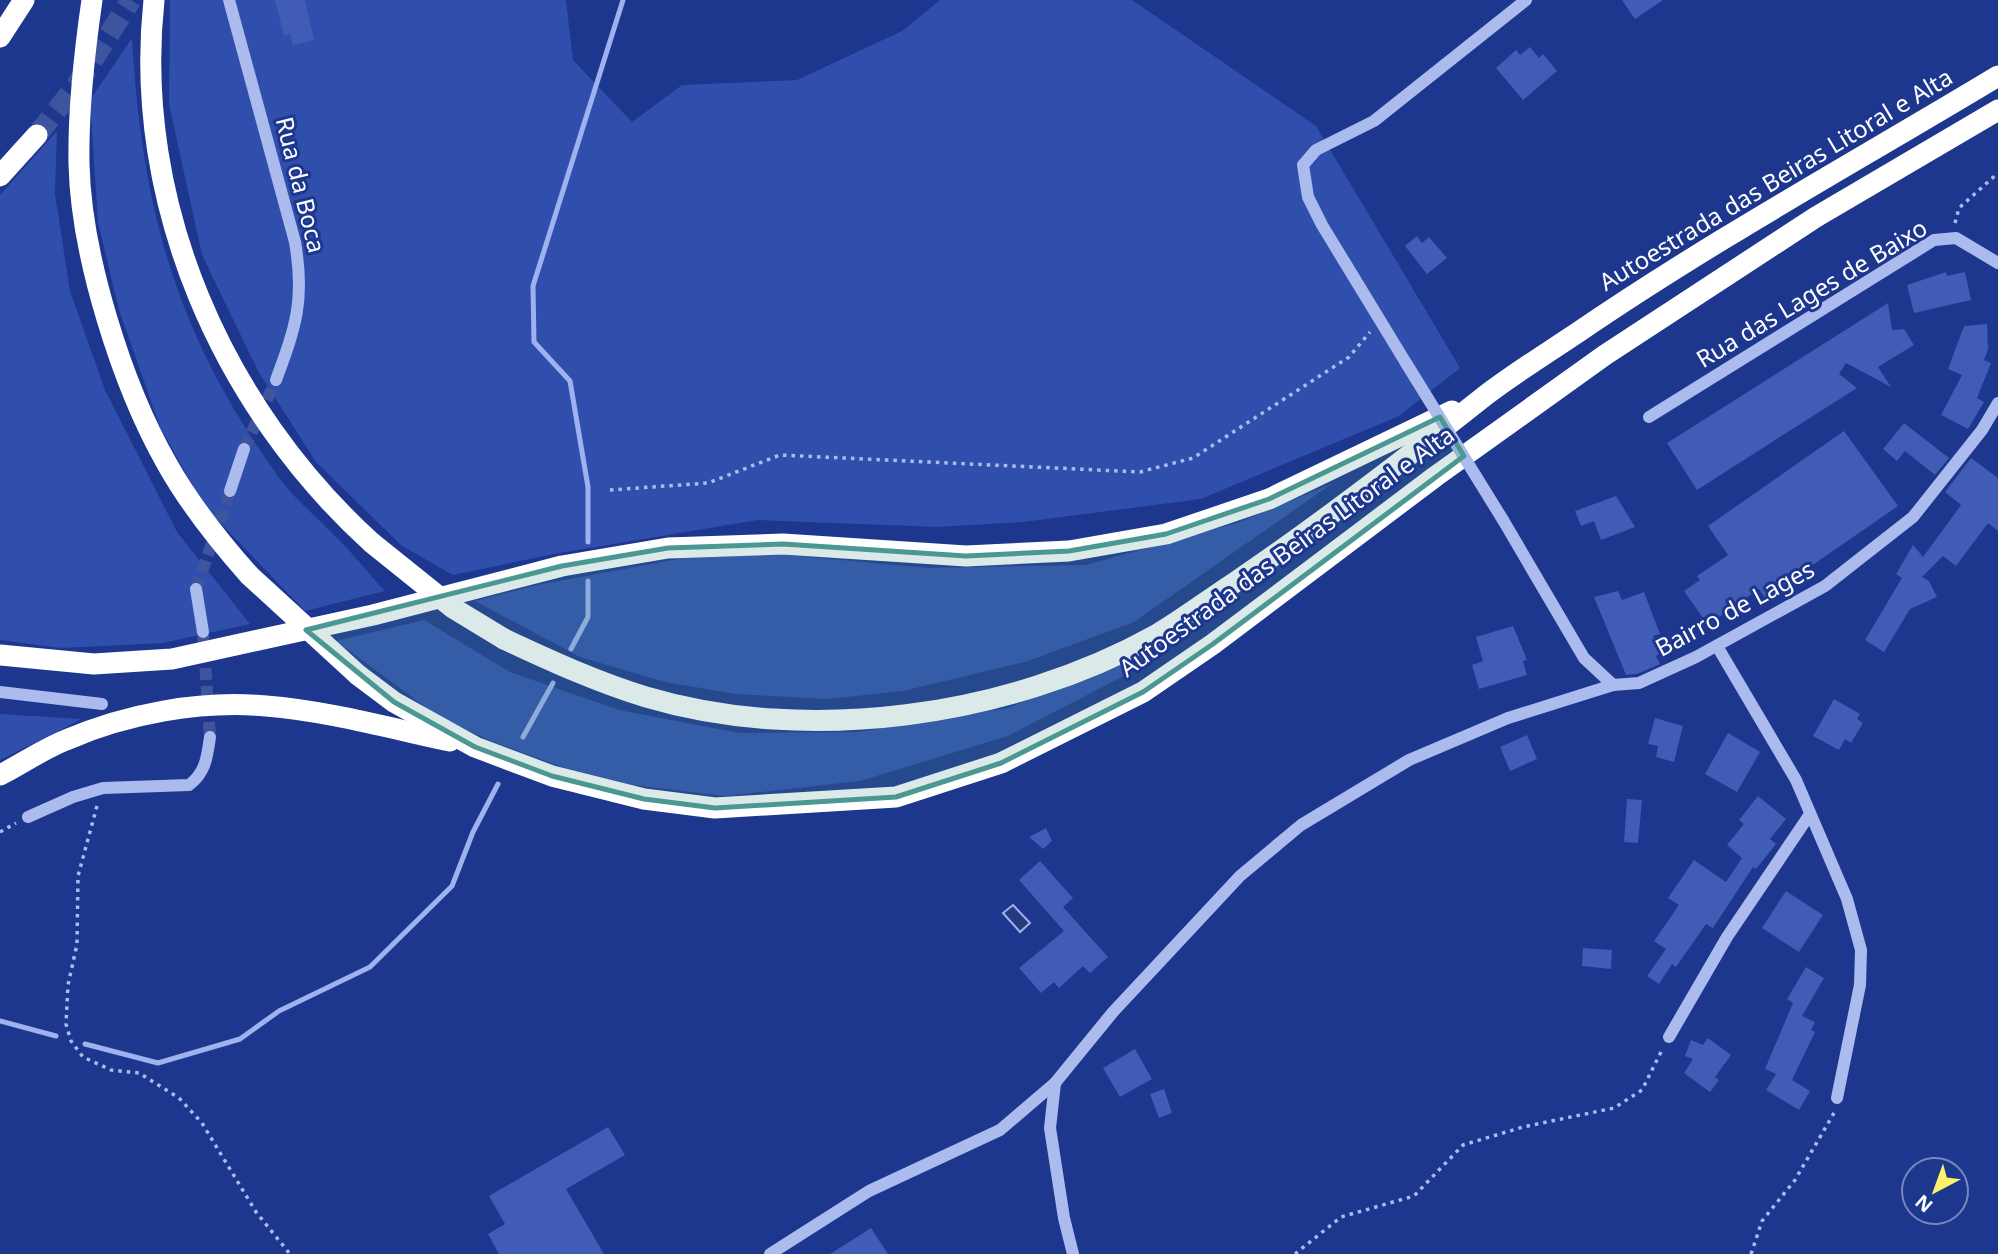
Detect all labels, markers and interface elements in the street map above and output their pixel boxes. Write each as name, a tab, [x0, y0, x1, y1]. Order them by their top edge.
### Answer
street label: Autoestrada das Beiras Litoral e Alta	[1592, 60, 1958, 298]
street label: Rua da Boca	[269, 113, 334, 256]
street label: Rua das Lages de Baixo	[1690, 211, 1933, 375]
street label: Autoestrada das Beiras Litoral e Alta	[1112, 418, 1460, 684]
street label: Bairro de Lages	[1649, 552, 1820, 663]
north arrow	[1900, 1156, 1970, 1226]
text: N	[1909, 1189, 1938, 1219]

